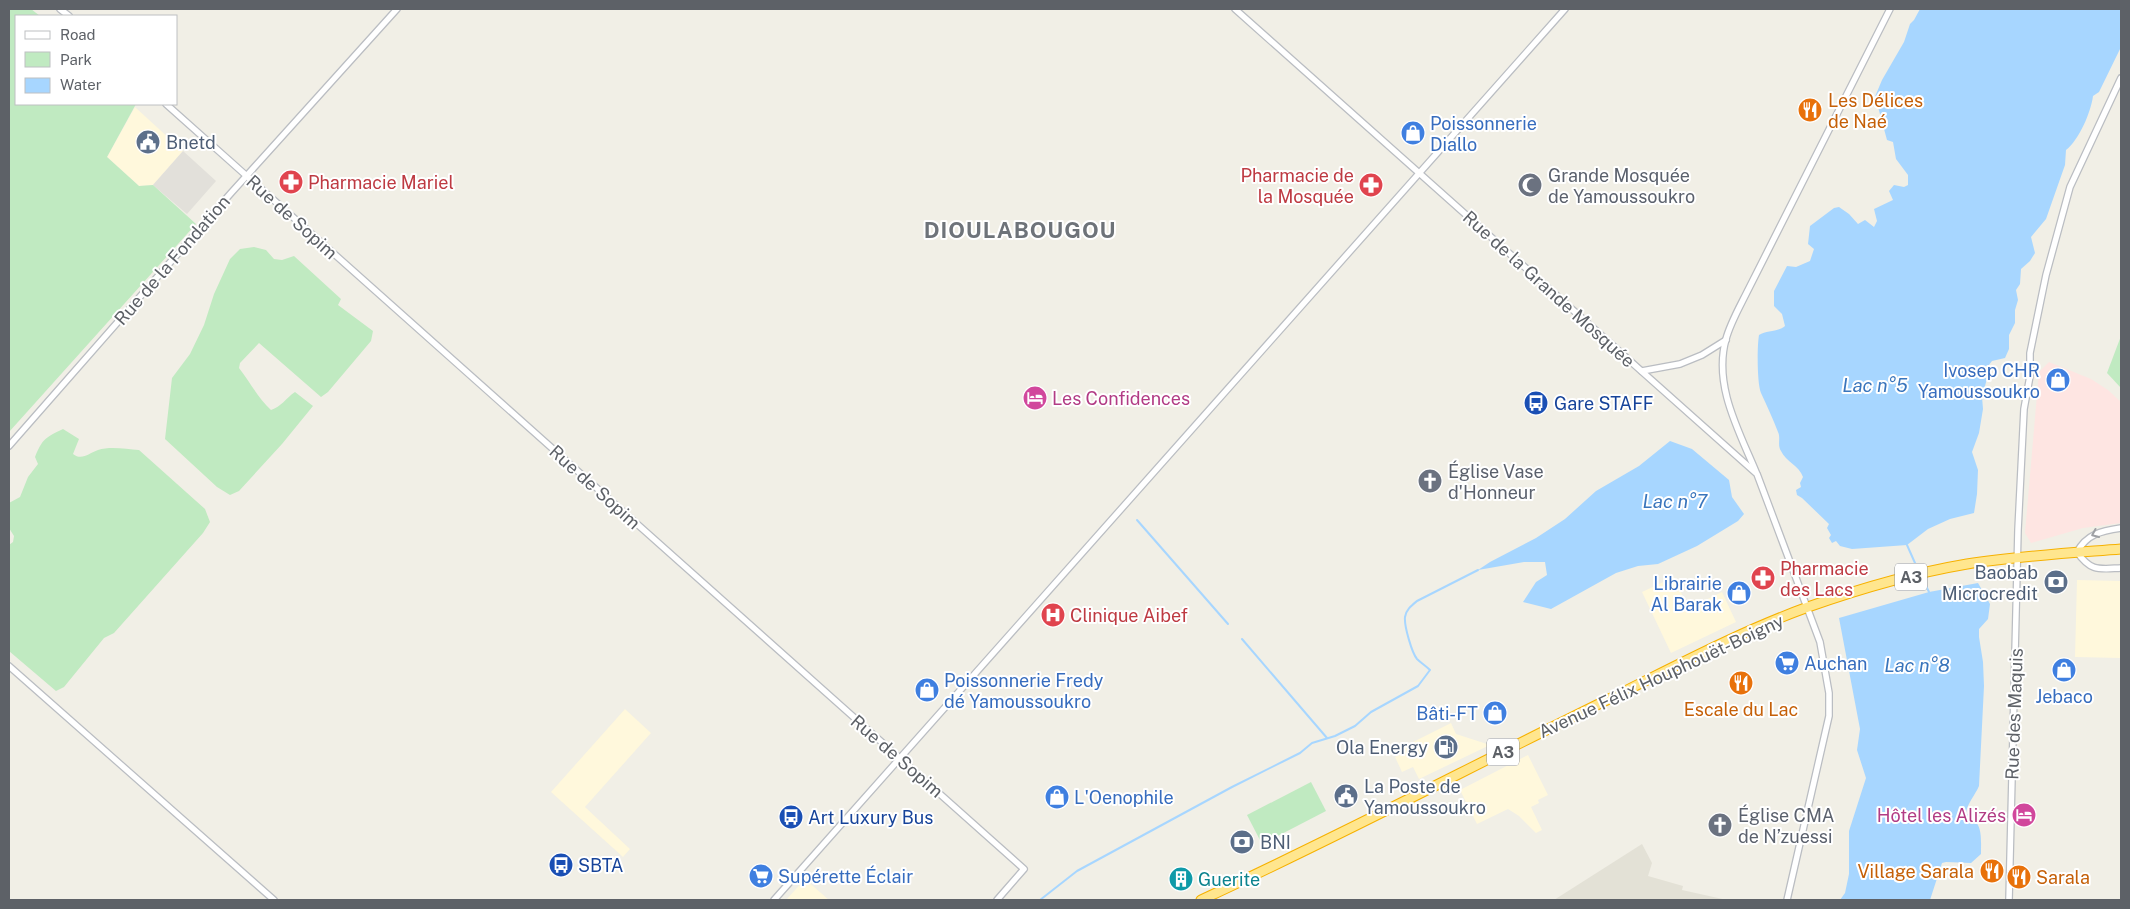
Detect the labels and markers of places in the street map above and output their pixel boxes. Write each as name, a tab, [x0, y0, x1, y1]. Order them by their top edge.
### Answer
place label: Les Délices de Naé	[1828, 90, 1923, 132]
restaurant icon: Les Délices de Naé	[1797, 97, 1823, 123]
place label: Poissonnerie Diallo	[1430, 113, 1537, 155]
shop icon: Poissonnerie Diallo	[1400, 120, 1426, 146]
public building icon: Bnetd	[135, 129, 161, 155]
place label: Bnetd	[166, 132, 216, 153]
place label: Pharmacie de la Mosquée	[1240, 165, 1354, 207]
place label: Grande Mosquée de Yamoussoukro	[1548, 165, 1695, 207]
pharmacy icon: Pharmacie Mariel	[278, 169, 304, 195]
place label: Pharmacie Mariel	[308, 172, 454, 193]
pharmacy icon: Pharmacie de la Mosquée	[1358, 172, 1384, 198]
mosque icon: Grande Mosquée de Yamoussoukro	[1517, 172, 1543, 198]
place label: Ivosep CHR Yamoussoukro	[1918, 360, 2040, 402]
shop icon: Ivosep CHR Yamoussoukro	[2045, 367, 2071, 393]
hotel icon: Les Confidences	[1022, 385, 1048, 411]
place label: Les Confidences	[1052, 388, 1190, 409]
bus stop icon: Gare STAFF	[1523, 390, 1549, 416]
place label: Gare STAFF	[1554, 393, 1654, 414]
place label: Église Vase d'Honneur	[1448, 460, 1544, 503]
church icon: Église Vase d'Honneur	[1417, 468, 1443, 494]
place label: Pharmacie des Lacs	[1780, 558, 1869, 600]
place label: Baobab Microcredit	[1942, 562, 2038, 604]
pharmacy icon: Pharmacie des Lacs	[1750, 565, 1776, 591]
bank icon: Baobab Microcredit	[2043, 569, 2069, 595]
place label: Librairie Al Barak	[1651, 573, 1722, 615]
shop icon: Librairie Al Barak	[1726, 580, 1752, 606]
hospital icon: Clinique Aibef	[1040, 602, 1066, 628]
place label: Clinique Aibef	[1070, 605, 1188, 626]
supermarket icon: Auchan	[1774, 650, 1800, 676]
place label: Auchan	[1804, 653, 1867, 674]
shop icon: Jebaco	[2051, 657, 2077, 683]
place label: Poissonnerie Fredy dé Yamoussoukro	[944, 670, 1104, 712]
restaurant icon: Escale du Lac	[1728, 670, 1754, 696]
shop icon: Poissonnerie Fredy dé Yamoussoukro	[914, 677, 940, 703]
place label: Jebaco	[2035, 686, 2093, 707]
place label: Escale du Lac	[1684, 699, 1798, 720]
shop icon: Bâti-FT	[1482, 700, 1508, 726]
place label: Bâti-FT	[1416, 703, 1478, 724]
fuel station icon: Ola Energy	[1433, 734, 1459, 760]
place label: Ola Energy	[1336, 737, 1428, 758]
place label: La Poste de Yamoussoukro	[1364, 776, 1486, 818]
public building icon: La Poste de Yamoussoukro	[1333, 783, 1359, 809]
shop icon: L'Oenophile	[1044, 784, 1070, 810]
place label: L'Oenophile	[1074, 787, 1174, 808]
hotel icon: Hôtel les Alizés	[2011, 802, 2037, 828]
bus stop icon: Art Luxury Bus	[778, 804, 804, 830]
place label: Église CMA de N’zuessi	[1738, 804, 1835, 847]
place label: Hôtel les Alizés	[1877, 805, 2006, 826]
place label: Art Luxury Bus	[808, 807, 933, 828]
church icon: Église CMA de N’zuessi	[1707, 812, 1733, 838]
bank icon: BNI	[1229, 829, 1255, 855]
place label: BNI	[1260, 832, 1291, 853]
bus stop icon: SBTA	[548, 852, 574, 878]
place label: SBTA	[578, 855, 624, 876]
restaurant icon: Village Sarala	[1979, 858, 2005, 884]
place label: Village Sarala	[1858, 861, 1974, 882]
supermarket icon: Supérette Éclair	[748, 863, 774, 889]
restaurant icon: Sarala	[2006, 864, 2032, 890]
place label: Supérette Éclair	[778, 865, 913, 887]
building icon: Guerite	[1168, 866, 1194, 892]
place label: Sarala	[2036, 867, 2090, 888]
place label: Guerite	[1198, 869, 1260, 890]

